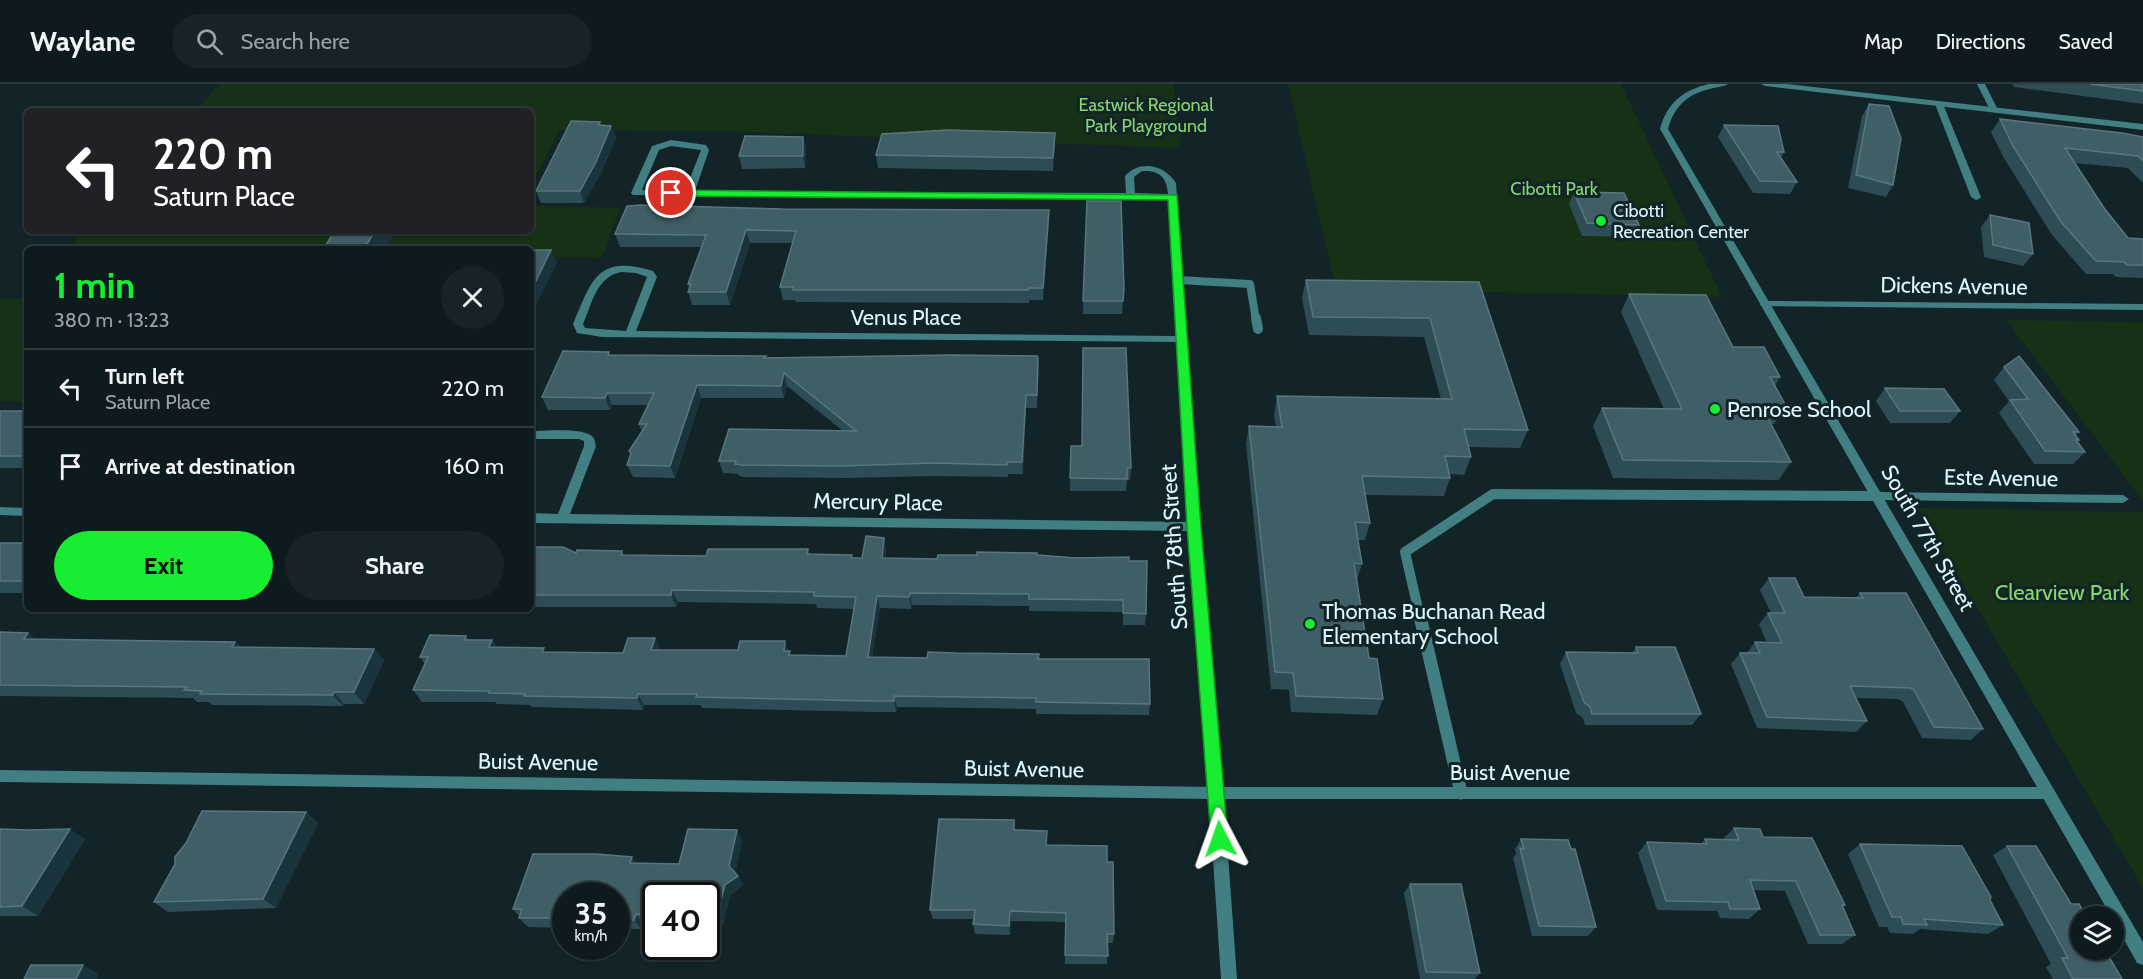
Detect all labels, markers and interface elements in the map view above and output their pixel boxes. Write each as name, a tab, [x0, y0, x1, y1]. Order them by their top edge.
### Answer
search box	[172, 14, 592, 68]
text: Waylane	[30, 24, 136, 58]
icon: search	[193, 25, 226, 58]
text: Search here	[241, 28, 350, 55]
text: Map	[1864, 29, 1903, 54]
text: Directions	[1936, 29, 2025, 54]
text: Saved	[2058, 29, 2113, 54]
park label: Eastwick Regional Park Playground	[1079, 94, 1214, 137]
text: 220 m	[153, 128, 273, 180]
icon: left	[54, 132, 132, 210]
pin	[645, 167, 696, 218]
icon: arrive	[654, 176, 687, 209]
park label: Cibotti Park	[1510, 178, 1599, 200]
text: Saturn Place	[153, 180, 295, 213]
place label: Cibotti Recreation Center	[1613, 200, 1749, 243]
marker: Cibotti Recreation Center	[1594, 214, 1608, 228]
text: 1 min	[54, 263, 135, 307]
button: close	[441, 266, 504, 329]
street label: Dickens Avenue	[1880, 271, 2028, 301]
street label: Venus Place	[851, 304, 961, 331]
text: 380 m · 13:23	[54, 308, 170, 332]
text: Turn left	[105, 363, 184, 390]
icon: left	[54, 372, 87, 405]
text: 220 m	[441, 375, 504, 402]
text: Saturn Place	[105, 390, 210, 414]
place label: Penrose School	[1727, 396, 1872, 423]
marker: Penrose School	[1708, 402, 1722, 416]
icon: arrive	[54, 450, 87, 483]
text: Arrive at destination	[105, 453, 295, 480]
text: 160 m	[445, 453, 504, 480]
street label: South 77th Street	[1875, 460, 1981, 616]
street label: South 78th Street	[1155, 463, 1193, 631]
street label: Este Avenue	[1944, 464, 2058, 492]
street label: Mercury Place	[813, 487, 943, 517]
button: Exit	[54, 531, 273, 600]
button: Share	[285, 531, 504, 600]
park label: Clearview Park	[1995, 579, 2129, 606]
place label: Thomas Buchanan Read Elementary School	[1322, 598, 1546, 650]
marker: Thomas Buchanan Read Elementary School	[1303, 617, 1317, 631]
street label: Buist Avenue	[478, 747, 598, 777]
street label: Buist Avenue	[964, 754, 1084, 784]
street label: Buist Avenue	[1450, 759, 1570, 786]
position arrow	[1188, 807, 1252, 871]
speed limit sign: 40	[642, 882, 720, 960]
text: 35	[575, 895, 607, 932]
map controls	[2070, 906, 2124, 960]
button: layers	[2070, 906, 2124, 960]
text: km/h	[575, 927, 607, 945]

